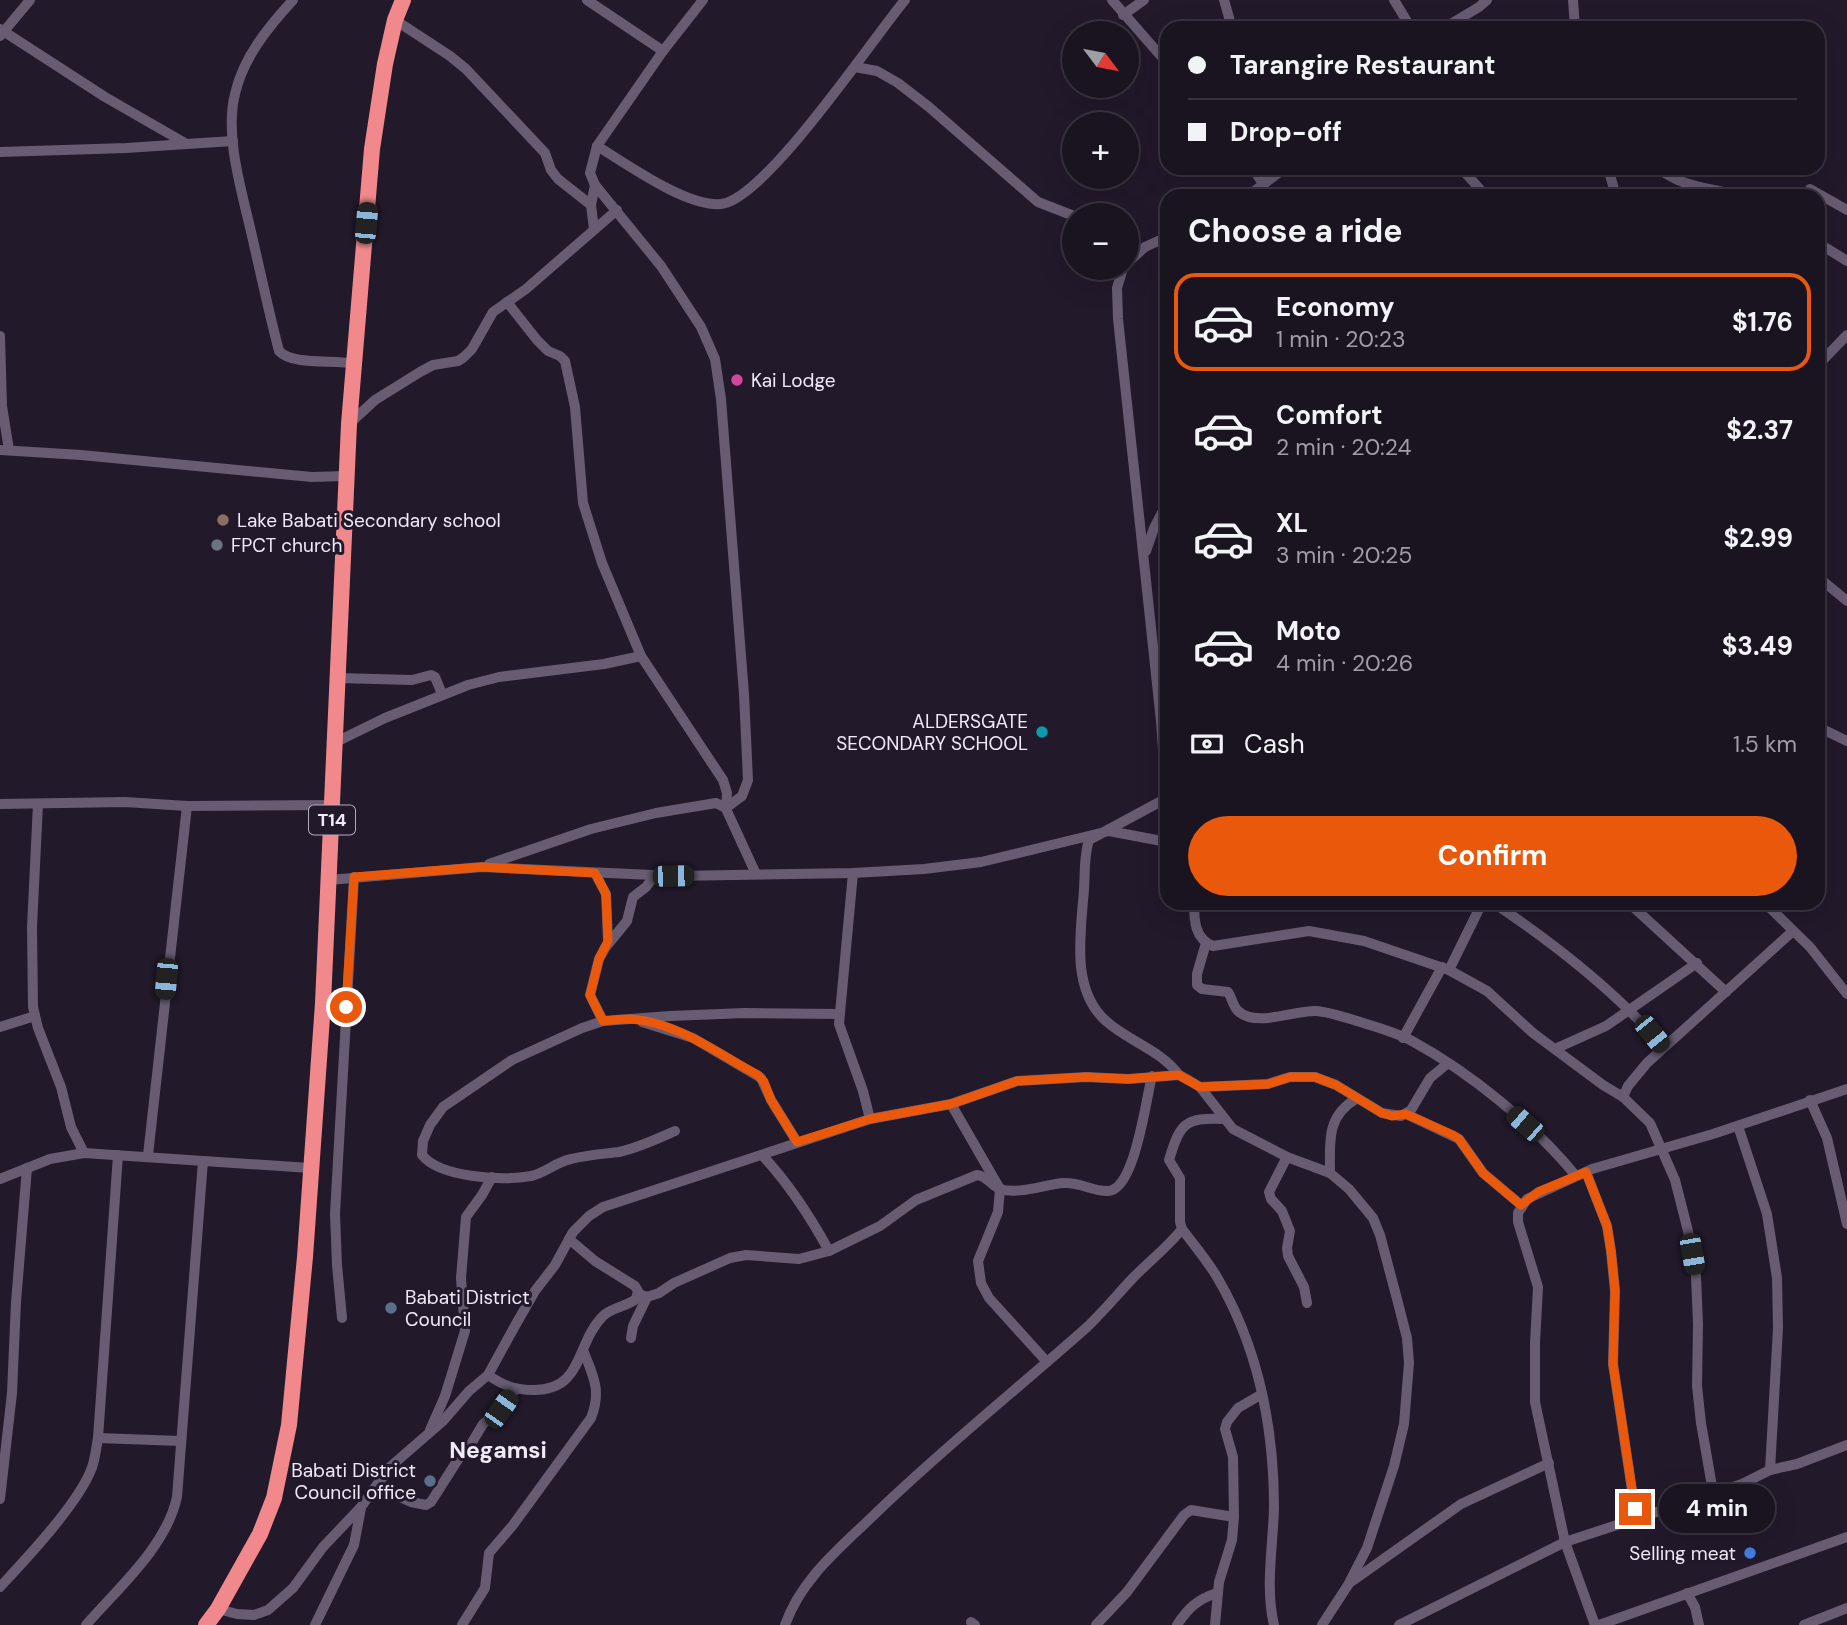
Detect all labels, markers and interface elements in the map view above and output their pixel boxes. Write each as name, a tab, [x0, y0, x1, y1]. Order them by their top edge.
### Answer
north arrow	[1062, 21, 1139, 98]
map controls	[1062, 21, 1139, 280]
text: Tarangire Restaurant	[1230, 48, 1496, 82]
button: +	[1062, 112, 1139, 189]
text: Drop-off	[1230, 115, 1342, 149]
car	[354, 201, 379, 245]
button: −	[1062, 203, 1139, 280]
text: Choose a ride	[1188, 210, 1403, 252]
text: Economy	[1276, 290, 1394, 324]
icon: car	[1192, 291, 1255, 354]
text: $1.76	[1732, 305, 1793, 339]
text: 1 min · 20:23	[1276, 324, 1406, 354]
place label: Kai Lodge	[751, 368, 835, 393]
marker: Kai Lodge	[729, 372, 745, 388]
text: Comfort	[1276, 398, 1382, 432]
icon: car	[1192, 399, 1255, 462]
text: $2.37	[1726, 413, 1793, 447]
text: 2 min · 20:24	[1276, 432, 1412, 462]
text: XL	[1276, 506, 1308, 540]
icon: car	[1192, 507, 1255, 570]
place label: Lake Babati Secondary school	[237, 508, 501, 533]
marker: Lake Babati Secondary school	[215, 512, 231, 528]
text: $2.99	[1724, 521, 1793, 555]
place label: FPCT church	[231, 533, 342, 558]
marker: FPCT church	[209, 537, 225, 553]
text: 3 min · 20:25	[1276, 540, 1412, 570]
text: Moto	[1276, 614, 1341, 648]
icon: car	[1192, 615, 1255, 678]
text: $3.49	[1722, 629, 1793, 663]
text: 4 min · 20:26	[1276, 648, 1413, 678]
place label: ALDERSGATE SECONDARY SCHOOL	[836, 709, 1028, 756]
marker: ALDERSGATE SECONDARY SCHOOL	[1034, 724, 1050, 740]
icon: cash	[1188, 725, 1226, 763]
text: Cash	[1244, 727, 1305, 761]
text: 1.5 km	[1733, 729, 1797, 759]
road number: T14	[309, 806, 355, 834]
button: Confirm	[1188, 816, 1797, 896]
car	[652, 865, 695, 887]
car	[154, 957, 179, 1001]
route start	[330, 991, 362, 1023]
car	[1631, 1011, 1674, 1057]
car	[1503, 1102, 1548, 1146]
car	[1679, 1231, 1706, 1277]
place label: Babati District Council	[405, 1285, 530, 1332]
marker: Babati District Council	[383, 1300, 399, 1316]
car	[481, 1386, 522, 1432]
district label: Negamsi	[449, 1435, 547, 1465]
place label: Babati District Council office	[291, 1458, 416, 1505]
marker: Babati District Council office	[422, 1473, 438, 1489]
callout: 4 min	[1660, 1484, 1775, 1534]
route end	[1619, 1493, 1651, 1525]
text: 4 min	[1686, 1493, 1748, 1523]
place label: Selling meat	[1629, 1541, 1736, 1566]
marker: Selling meat	[1742, 1545, 1758, 1561]

